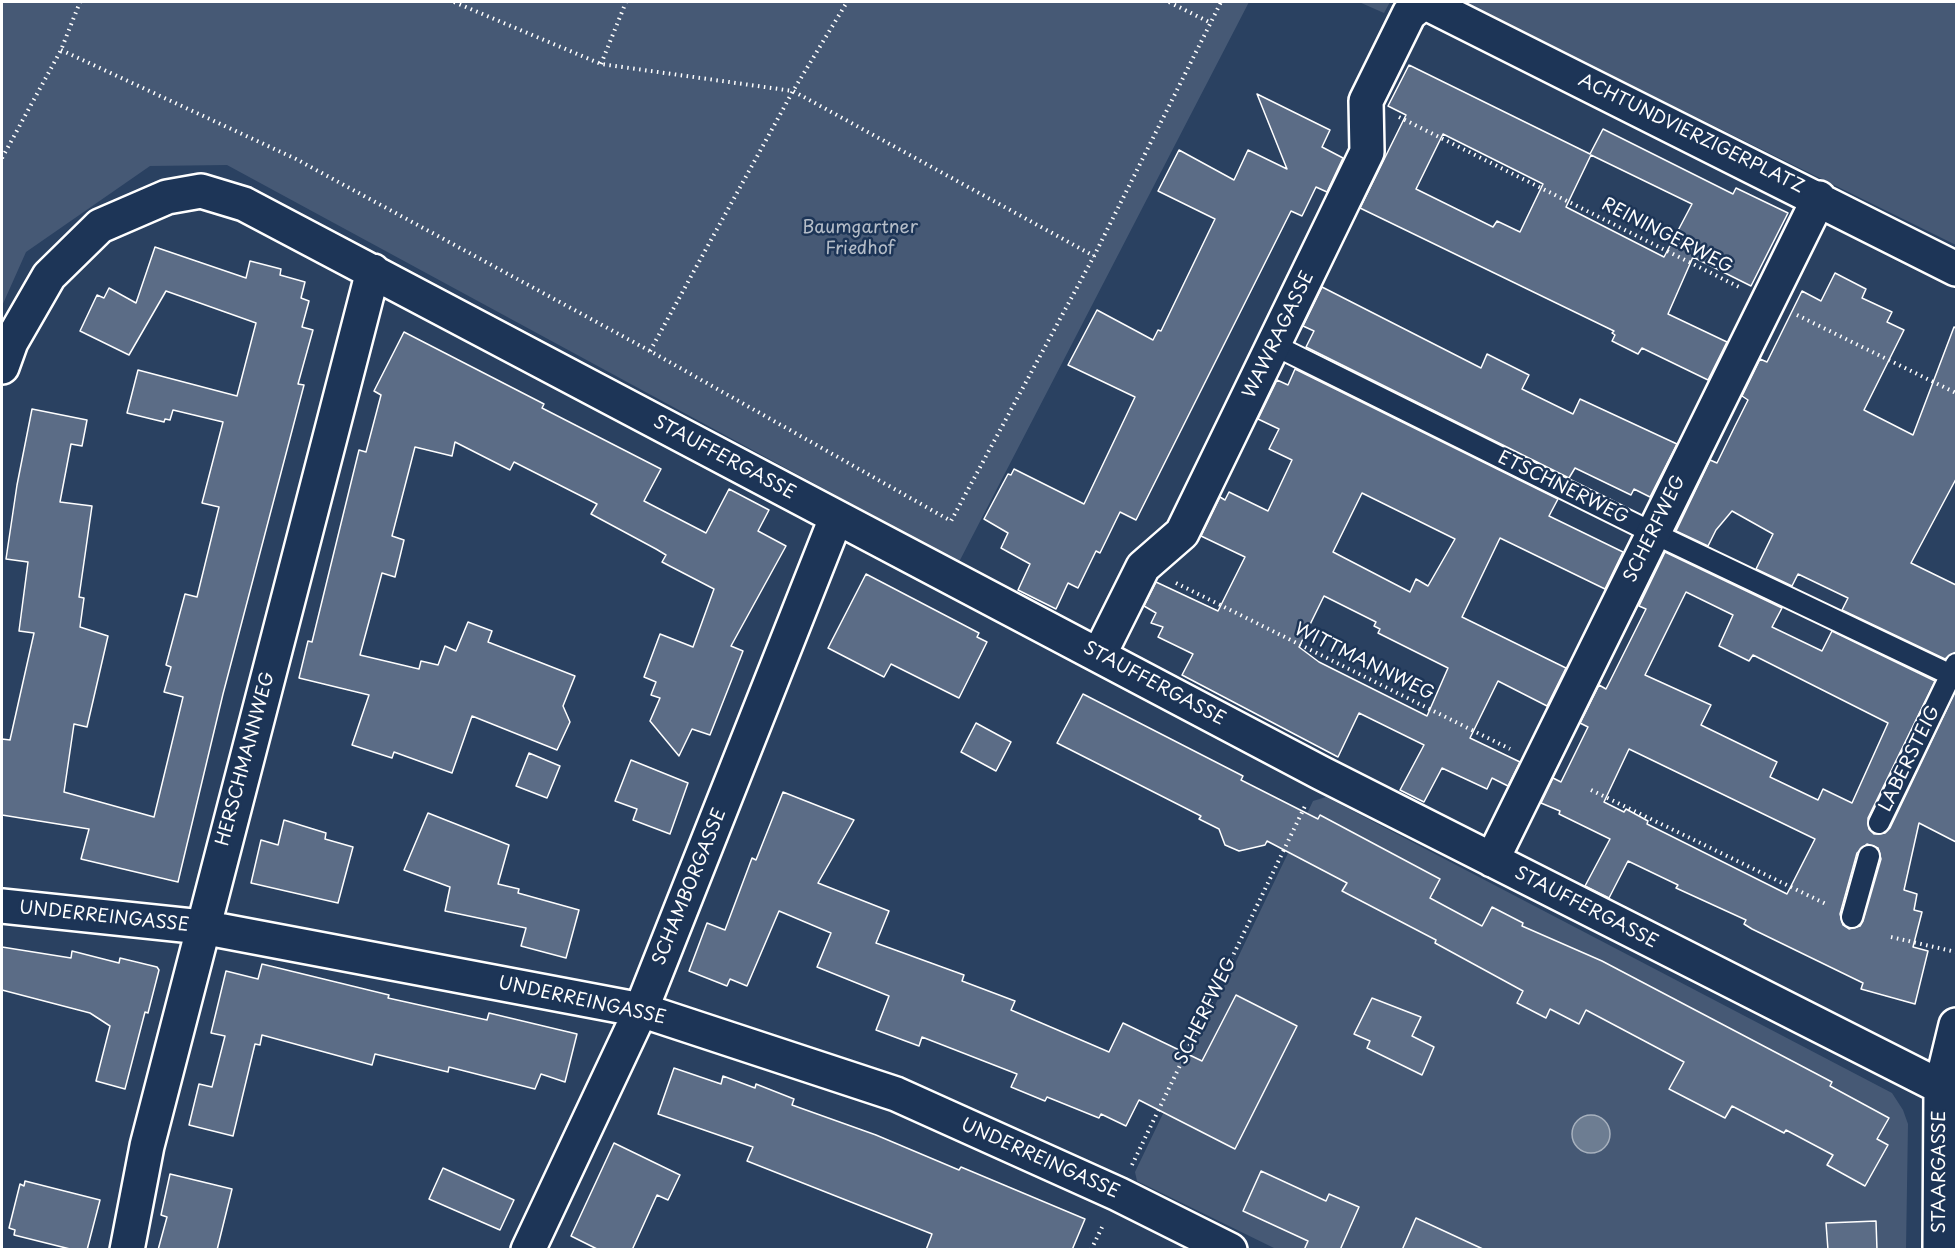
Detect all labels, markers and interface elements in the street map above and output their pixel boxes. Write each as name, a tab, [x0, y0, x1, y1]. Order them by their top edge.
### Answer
street label: ACHTUNDVIERZIGERPLATZ	[1575, 70, 1807, 198]
street label: REININGERWEG	[1598, 194, 1736, 278]
park label: Baumgartner Friedhof	[802, 217, 918, 260]
street label: WAWRAGASSE	[1239, 268, 1319, 402]
street label: STAUFFERGASSE	[649, 411, 799, 505]
street label: ETSCHNERWEG	[1494, 447, 1632, 529]
street label: SCHERFWEG	[1620, 472, 1690, 586]
street label: WITTMANNWEG	[1291, 619, 1437, 705]
street label: STAUFFERGASSE	[1079, 637, 1229, 731]
street label: HERSCHMANNWEG	[212, 670, 280, 848]
street label: LABERSTEIG	[1875, 703, 1945, 815]
street label: SCHAMBORGASSE	[649, 805, 731, 969]
street label: STAUFFERGASSE	[1511, 862, 1661, 954]
street label: UNDERREINGASSE	[18, 897, 190, 937]
street label: SCHERFWEG	[1171, 954, 1241, 1068]
street label: UNDERREINGASSE	[496, 973, 668, 1029]
street label: STAARGASSE	[1929, 1110, 1951, 1234]
street label: UNDERREINGASSE	[957, 1114, 1123, 1204]

